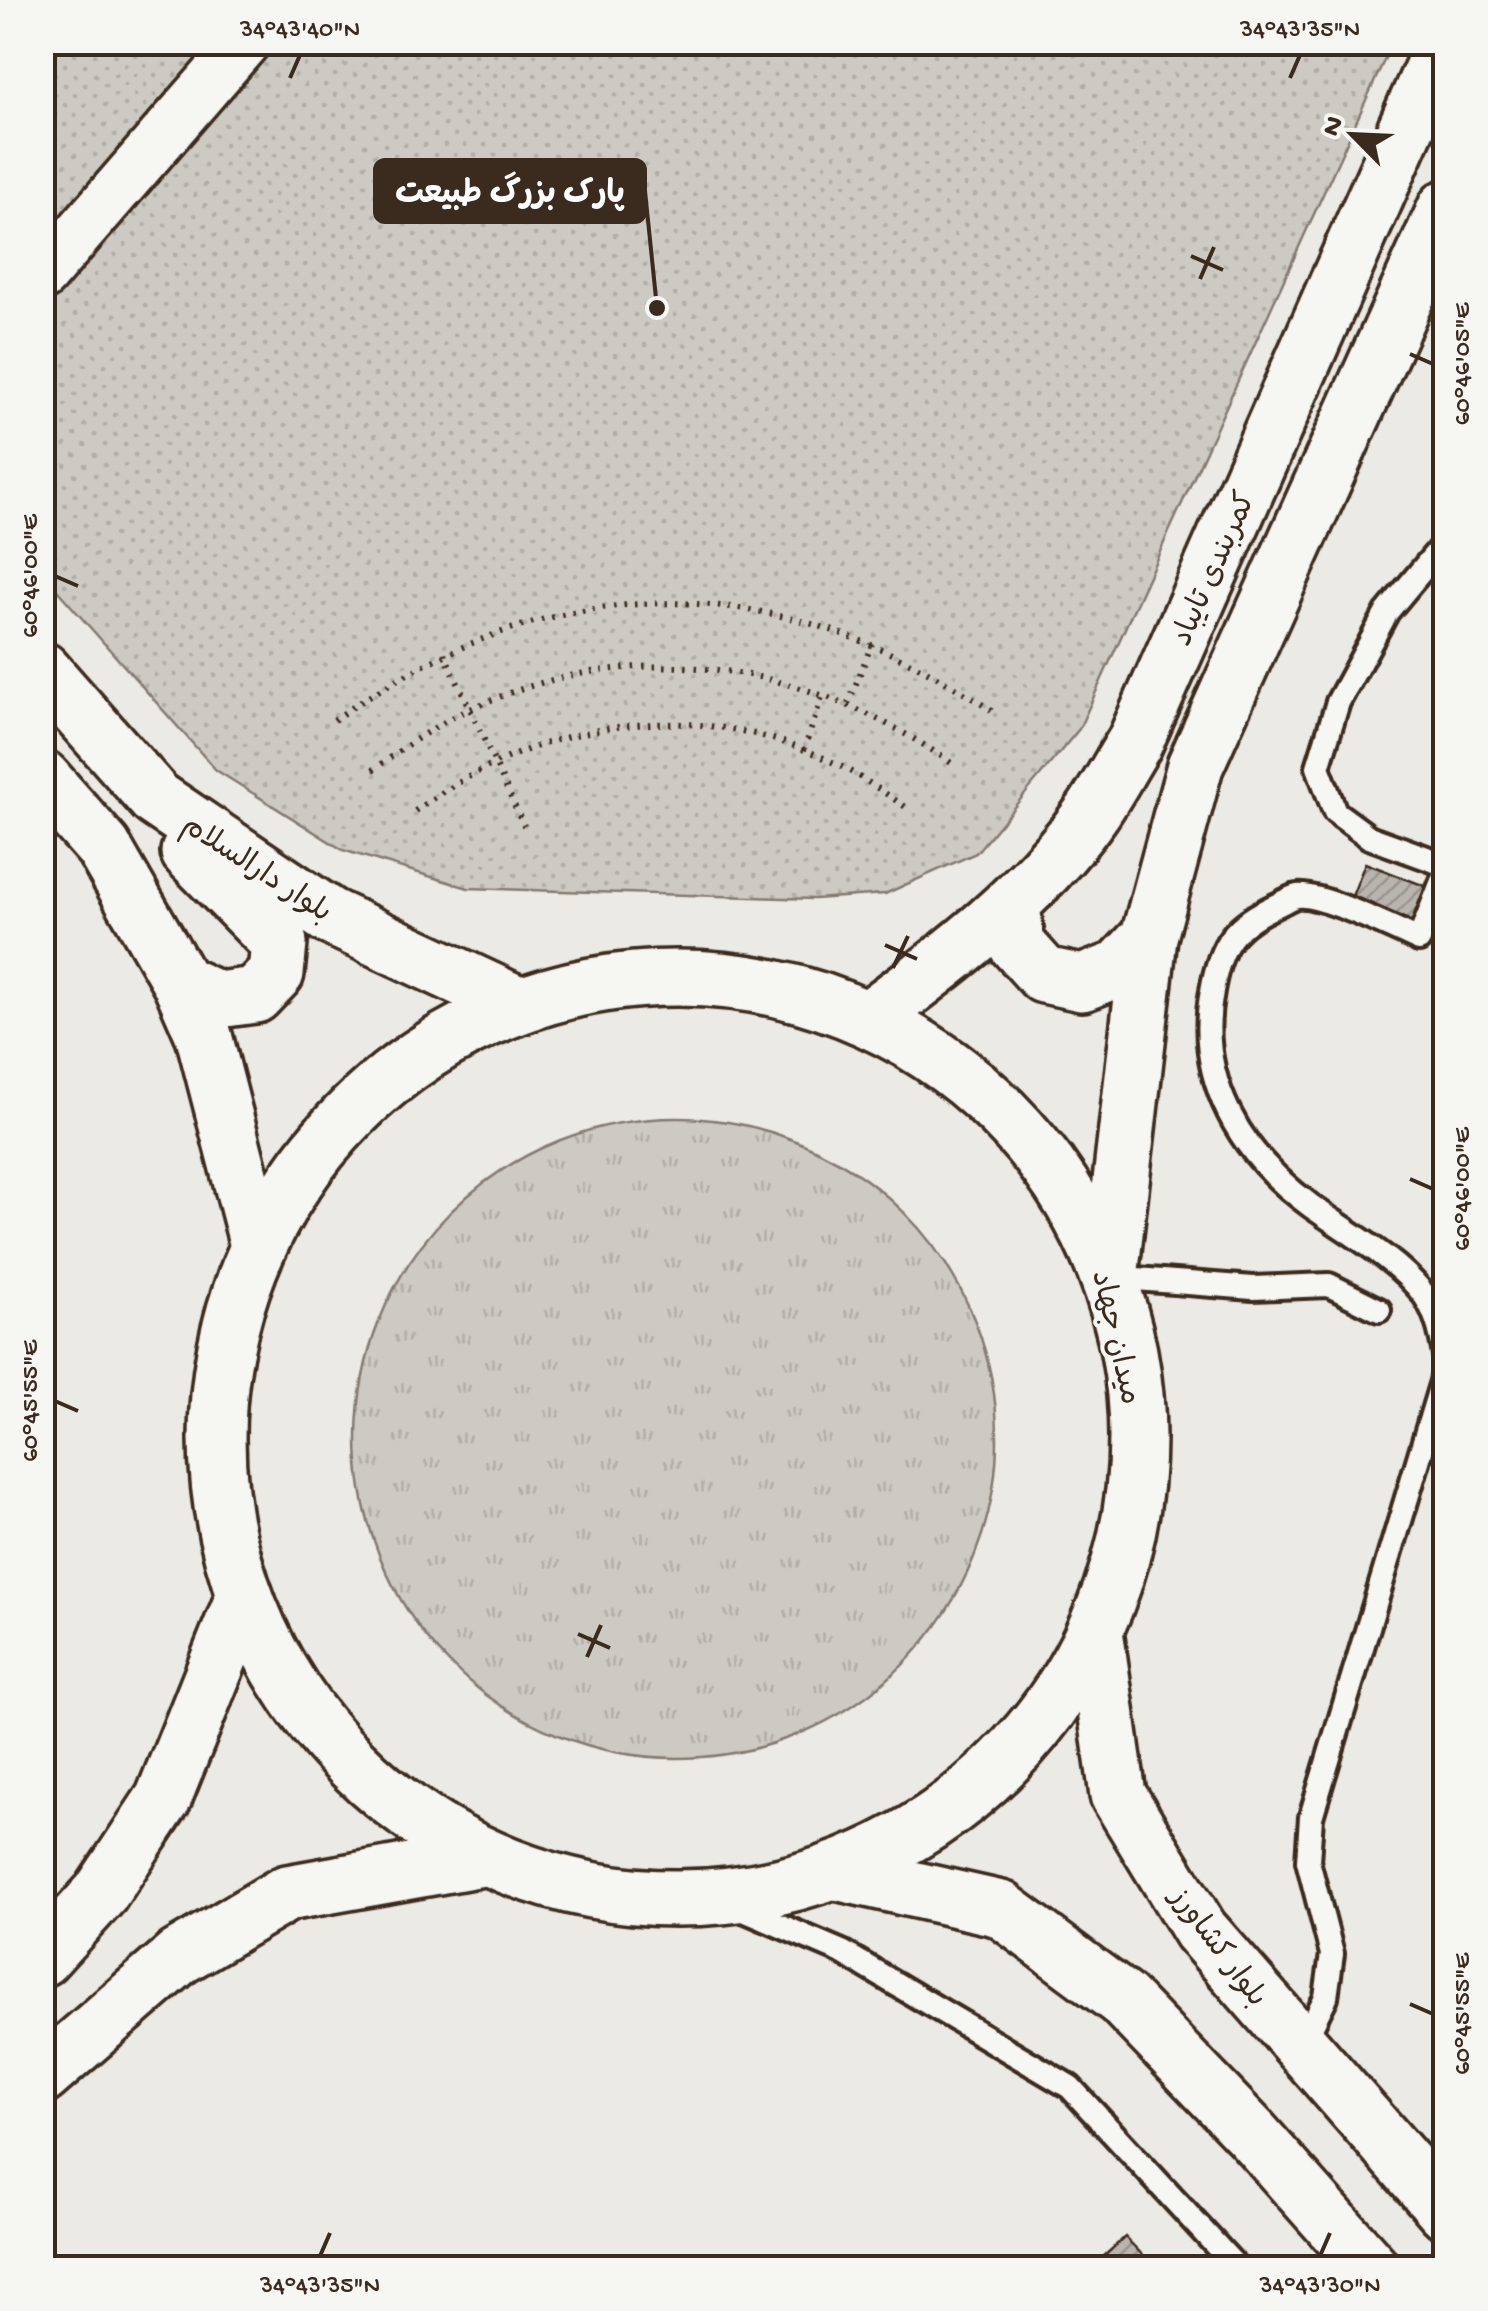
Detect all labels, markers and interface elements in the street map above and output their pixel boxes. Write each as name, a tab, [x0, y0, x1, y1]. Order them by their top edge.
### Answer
text: 34°43'40"N	[239, 17, 360, 46]
text: 34°43'35"N	[1239, 17, 1360, 46]
north arrow	[1303, 85, 1403, 185]
text: N	[1315, 112, 1353, 142]
callout: پارک بزرگ طبیعت	[375, 160, 645, 222]
text: پارک بزرگ طبیعت	[395, 171, 625, 215]
text: 60°46'05"E	[1450, 301, 1479, 425]
street label: کمربندی تایباد	[1167, 487, 1266, 652]
text: 60°46'00"E	[18, 513, 47, 638]
street label: بلوار دارالسلام	[174, 810, 337, 932]
text: 60°46'00"E	[1450, 1126, 1479, 1251]
street label: میدان جهاد	[1081, 1267, 1146, 1409]
text: 60°45'55"E	[18, 1339, 47, 1462]
street label: بلوار کشاورز	[1158, 1880, 1273, 2015]
text: 60°45'55"E	[1450, 1952, 1479, 2075]
text: 34°43'35"N	[259, 2273, 380, 2302]
text: 34°43'30"N	[1258, 2273, 1381, 2302]

